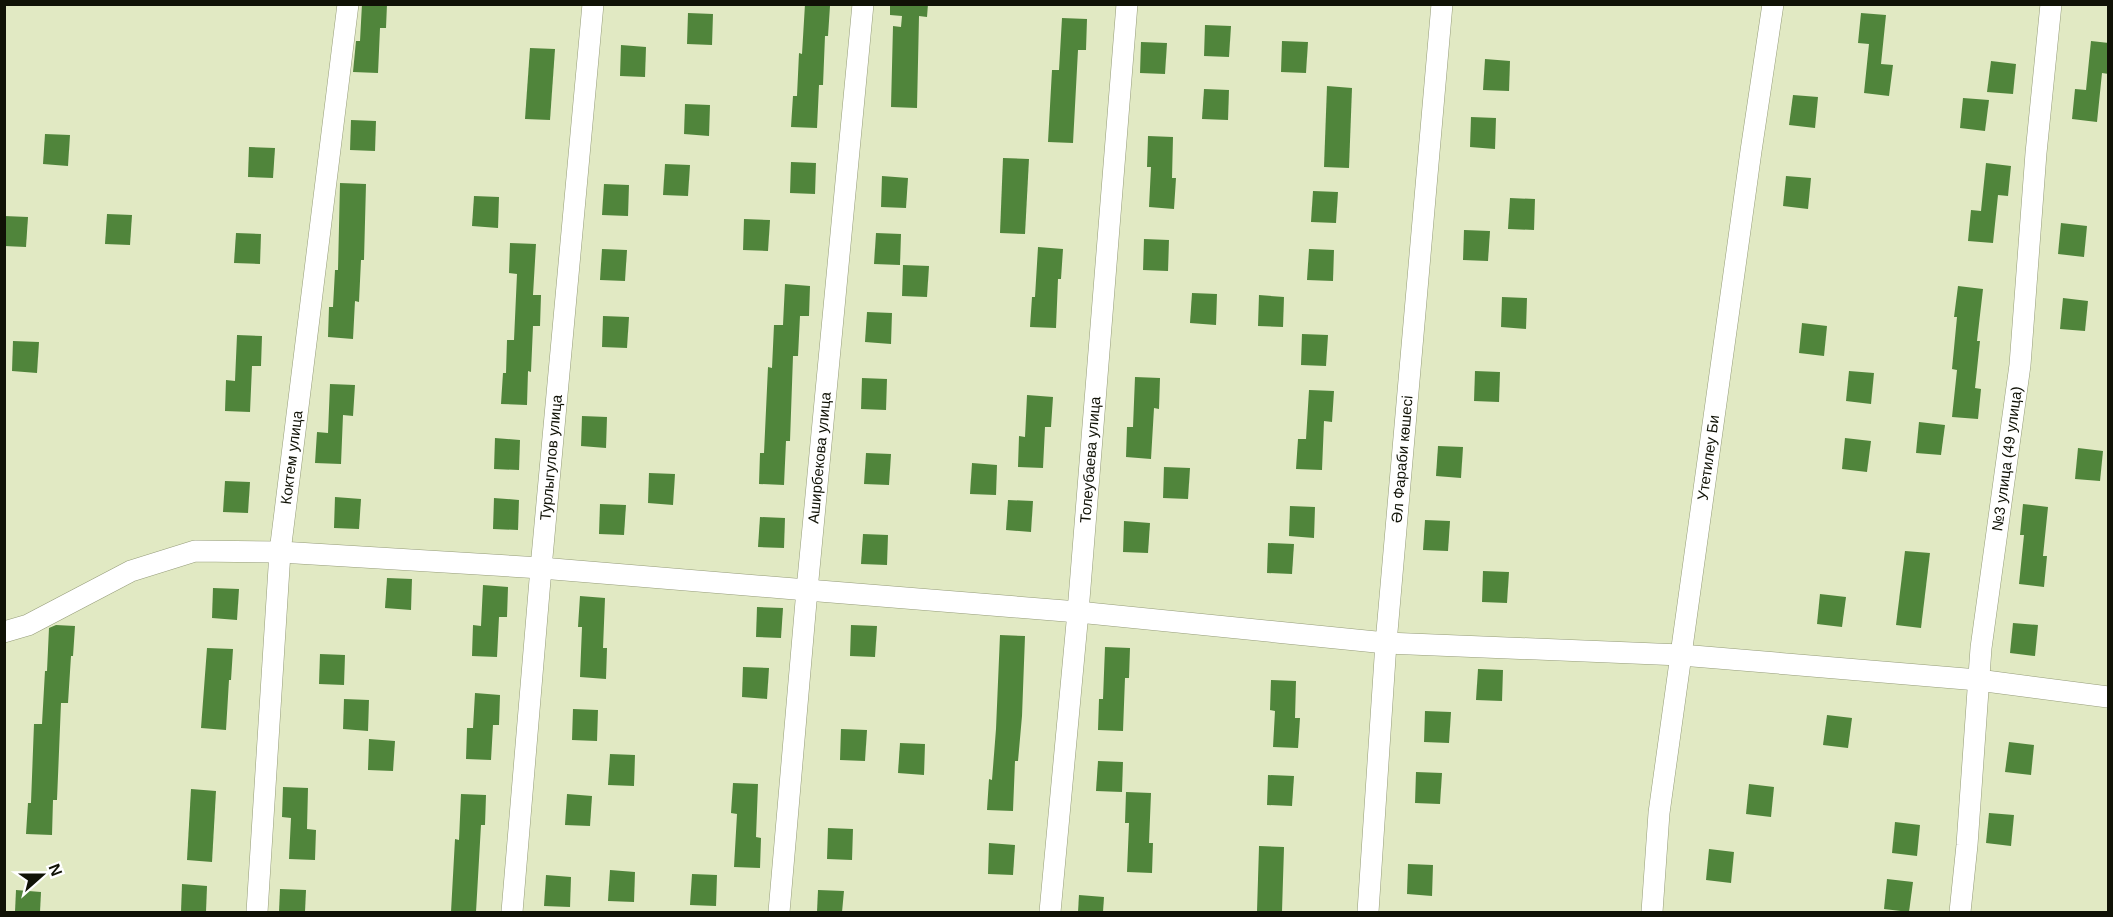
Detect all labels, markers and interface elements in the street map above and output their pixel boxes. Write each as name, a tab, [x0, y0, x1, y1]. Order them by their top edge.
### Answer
street label: №3 улица (49 улица)	[1988, 385, 2025, 532]
street label: Аширбекова улица	[804, 390, 834, 524]
street label: Турлыгулов улица	[536, 393, 565, 521]
street label: Толеубаева улица	[1076, 395, 1103, 524]
street label: Әл Фараби көшесі	[1388, 395, 1416, 524]
street label: Коктем улица	[277, 409, 306, 505]
street label: Утетилеу Би	[1694, 414, 1722, 501]
north arrow	[12, 845, 72, 905]
text: N	[46, 861, 66, 878]

